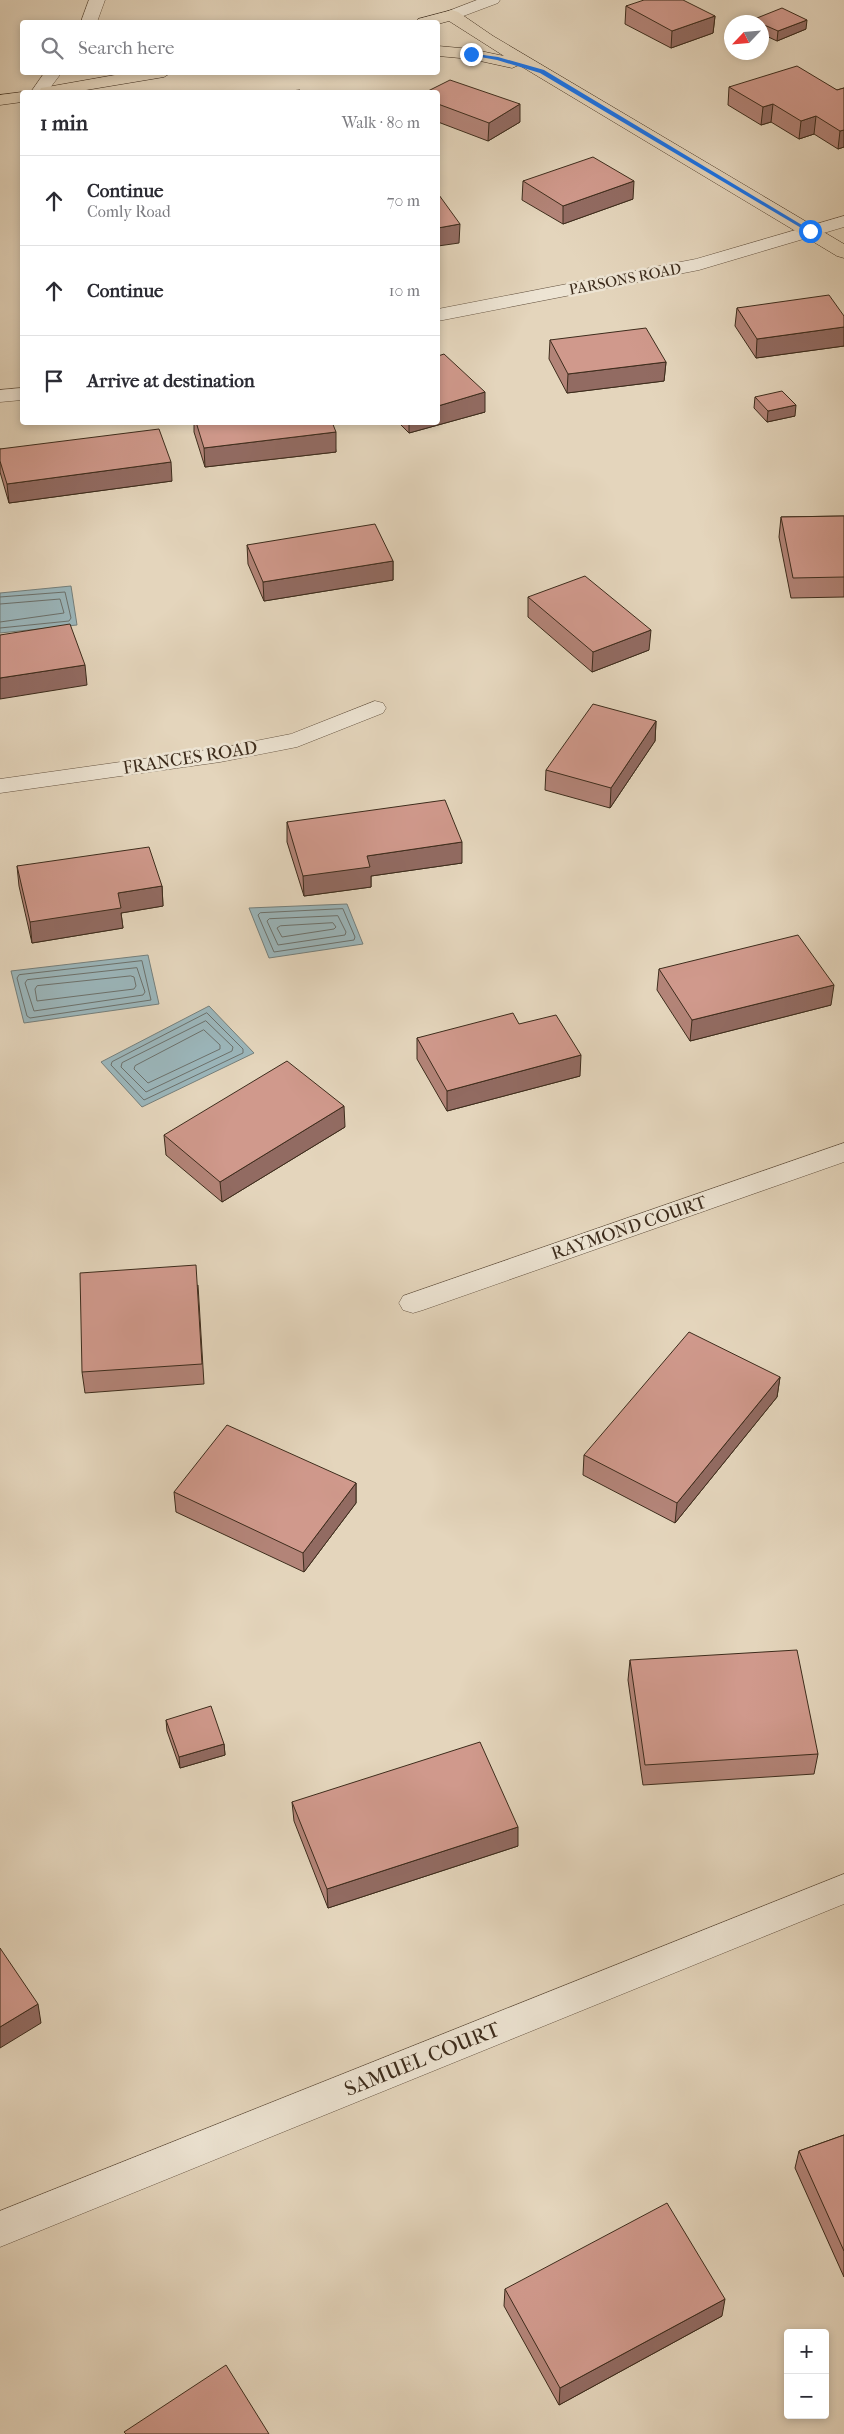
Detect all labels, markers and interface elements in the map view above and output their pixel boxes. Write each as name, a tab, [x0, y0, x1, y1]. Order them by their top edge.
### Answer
north arrow	[724, 15, 769, 60]
search box	[20, 20, 440, 75]
icon: search	[38, 34, 66, 62]
text: Search here	[78, 37, 174, 59]
route end	[460, 43, 483, 66]
text: 1 min	[40, 111, 88, 135]
text: Walk · 80 m	[342, 113, 420, 132]
text: Continue	[87, 180, 163, 202]
icon: ahead	[40, 187, 68, 215]
text: 70 m	[387, 191, 420, 210]
text: Comly Road	[87, 202, 171, 221]
route start	[799, 220, 822, 243]
street label: PARSONS ROAD	[567, 259, 683, 299]
icon: ahead	[40, 277, 68, 305]
text: Continue	[87, 280, 163, 302]
text: 10 m	[389, 281, 420, 300]
icon: arrive	[40, 367, 68, 395]
text: Arrive at destination	[87, 370, 255, 392]
street label: FRANCES ROAD	[121, 737, 259, 779]
street label: RAYMOND COURT	[549, 1191, 710, 1264]
street label: SAMUEL COURT	[341, 2017, 504, 2101]
map controls	[784, 2329, 829, 2419]
button: +	[784, 2329, 829, 2374]
button: −	[784, 2374, 829, 2419]

